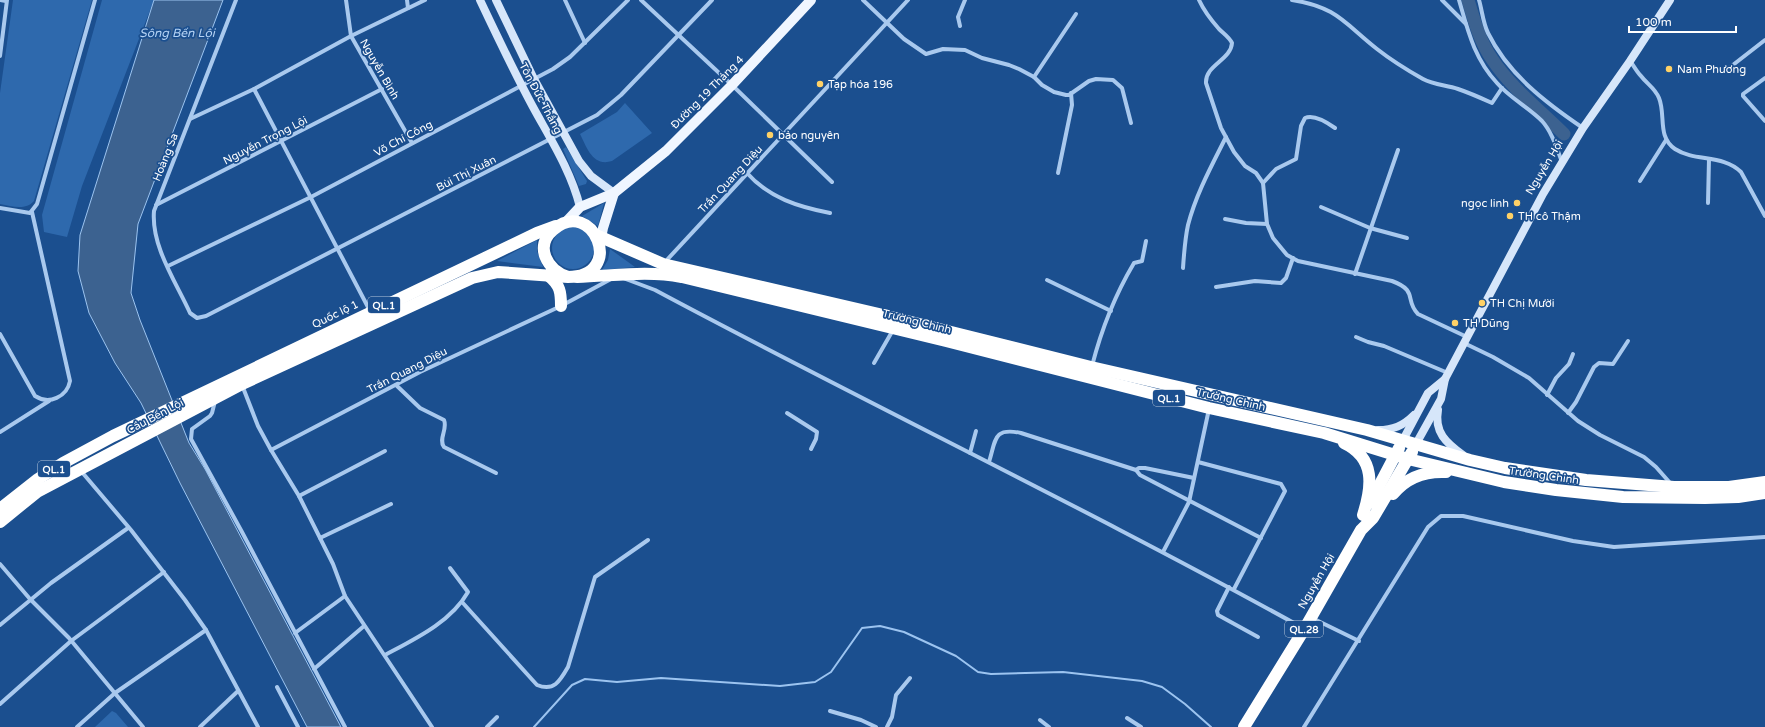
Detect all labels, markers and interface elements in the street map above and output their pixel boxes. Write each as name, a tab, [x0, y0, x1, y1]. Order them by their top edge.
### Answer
scale bar	[1629, 8, 1736, 34]
text: 100 m	[1635, 15, 1672, 29]
water label: Sông Bến Lội	[139, 26, 217, 40]
street label: Nguyễn Bình	[357, 37, 402, 102]
street label: Đường 19 Tháng 4	[668, 53, 747, 132]
street label: Tôn Đức Thắng	[516, 60, 565, 136]
place label: Nam Phương	[1677, 63, 1746, 76]
marker: Nam Phương	[1664, 64, 1674, 74]
place label: Tạp hóa 196	[828, 78, 893, 91]
marker: Tạp hóa 196	[815, 79, 825, 89]
street label: Nguyễn Trọng Lội	[221, 114, 310, 167]
street label: Võ Chí Công	[372, 118, 435, 159]
place label: bảo nguyên	[778, 129, 840, 142]
marker: bảo nguyên	[765, 130, 775, 140]
street label: Hoàng Sa	[150, 131, 181, 183]
street label: Nguyễn Hội	[1523, 138, 1566, 197]
street label: Trần Quang Diệu	[696, 143, 765, 216]
street label: Bùi Thị Xuân	[434, 153, 498, 194]
place label: ngọc linh	[1461, 197, 1509, 210]
marker: ngọc linh	[1512, 198, 1522, 208]
place label: TH cô Thậm	[1518, 210, 1581, 223]
marker: TH cô Thậm	[1505, 211, 1515, 221]
road number: QL.1	[368, 297, 400, 313]
place label: TH Chị Mười	[1490, 297, 1555, 310]
street label: Quốc lộ 1	[310, 298, 361, 331]
marker: TH Chị Mười	[1477, 298, 1487, 308]
street label: Trường Chinh	[881, 307, 953, 336]
place label: TH Dũng	[1463, 317, 1509, 330]
marker: TH Dũng	[1450, 318, 1460, 328]
street label: Trần Quang Diệu	[365, 345, 449, 396]
street label: Trường Chinh	[1195, 385, 1267, 414]
road number: QL.1	[1153, 390, 1185, 406]
street label: Cầu Bến Lội	[125, 396, 186, 437]
road number: QL.1	[38, 461, 70, 477]
street label: Trường Chinh	[1508, 464, 1580, 487]
street label: Nguyễn Hội	[1295, 551, 1337, 611]
road number: QL.28	[1285, 621, 1323, 637]

